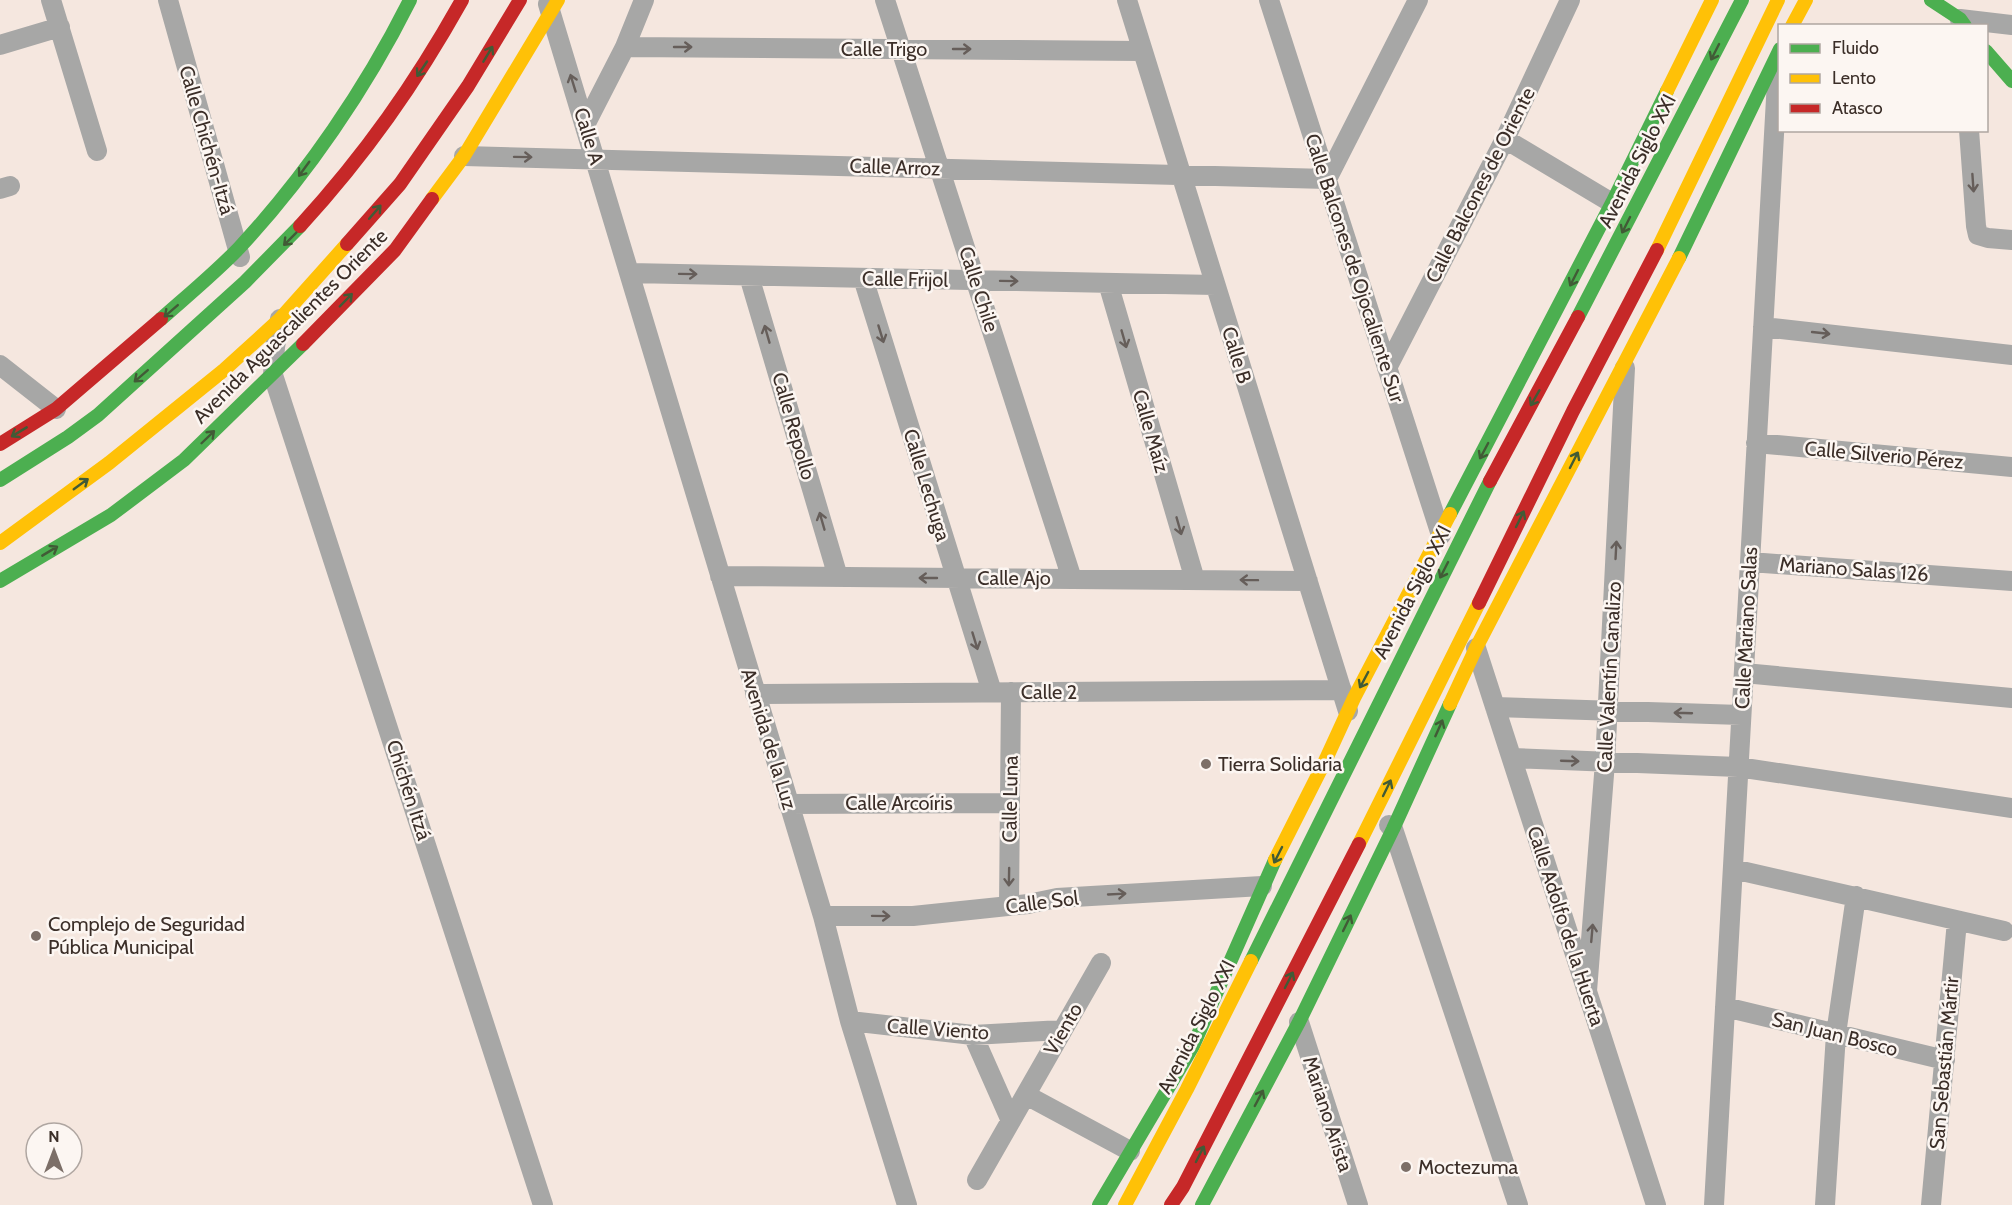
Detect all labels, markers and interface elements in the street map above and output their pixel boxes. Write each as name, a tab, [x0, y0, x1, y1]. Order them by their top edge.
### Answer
legend	[1778, 24, 1988, 132]
street label: Calle Trigo	[841, 37, 927, 61]
text: Fluido	[1832, 37, 1879, 59]
one-way arrow	[673, 41, 693, 53]
one-way arrow	[1709, 43, 1721, 60]
one-way arrow	[952, 44, 972, 55]
one-way arrow	[482, 46, 494, 63]
one-way arrow	[416, 60, 428, 77]
street label: Calle Chichén-Itzá	[174, 63, 240, 218]
text: Lento	[1832, 67, 1876, 89]
one-way arrow	[567, 74, 578, 93]
street label: Calle Balcones de Oriente	[1420, 83, 1540, 287]
street label: Avenida Siglo XXI	[1593, 90, 1681, 232]
text: Atasco	[1832, 97, 1883, 119]
street label: Calle A	[569, 105, 609, 168]
street label: Calle Balcones de Ojocaliente Sur	[1300, 131, 1410, 406]
one-way arrow	[512, 151, 532, 163]
street label: Calle Arroz	[849, 153, 941, 181]
one-way arrow	[297, 160, 310, 176]
one-way arrow	[1967, 173, 1978, 193]
one-way arrow	[368, 205, 382, 220]
one-way arrow	[1620, 216, 1631, 234]
street label: Avenida Aguascalientes Oriente	[188, 224, 392, 428]
one-way arrow	[282, 231, 297, 246]
street label: Calle Chile	[954, 243, 1004, 335]
street label: Calle Frijol	[862, 266, 949, 292]
one-way arrow	[678, 269, 698, 280]
one-way arrow	[1568, 269, 1580, 286]
one-way arrow	[999, 275, 1019, 287]
one-way arrow	[339, 293, 354, 308]
one-way arrow	[163, 304, 179, 317]
one-way arrow	[876, 324, 887, 343]
street label: Calle B	[1217, 324, 1257, 386]
one-way arrow	[760, 325, 772, 344]
one-way arrow	[1811, 328, 1831, 339]
one-way arrow	[1119, 329, 1130, 348]
one-way arrow	[134, 369, 149, 383]
street label: Calle Repollo	[767, 370, 821, 482]
street label: Calle Maíz	[1128, 387, 1174, 475]
one-way arrow	[1529, 389, 1541, 406]
street label: Calle Lechuga	[899, 426, 956, 544]
one-way arrow	[11, 427, 28, 439]
one-way arrow	[200, 430, 215, 445]
street label: Calle Silverio Pérez	[1804, 436, 1964, 474]
one-way arrow	[1478, 442, 1489, 460]
one-way arrow	[1569, 452, 1580, 470]
one-way arrow	[73, 477, 89, 490]
one-way arrow	[1514, 510, 1526, 528]
one-way arrow	[816, 512, 827, 531]
one-way arrow	[1174, 516, 1185, 535]
street label: Avenida Siglo XXI	[1368, 521, 1456, 663]
one-way arrow	[1610, 540, 1621, 560]
one-way arrow	[41, 545, 58, 557]
street label: Calle Mariano Salas	[1730, 546, 1762, 710]
street label: Mariano Salas 126	[1779, 552, 1929, 586]
one-way arrow	[1438, 561, 1450, 579]
street label: Calle Ajo	[977, 566, 1051, 590]
one-way arrow	[919, 572, 939, 584]
one-way arrow	[1240, 574, 1260, 586]
street label: Calle Valentín Canalizo	[1592, 581, 1626, 773]
one-way arrow	[971, 631, 982, 650]
street label: Avenida de la Luz	[736, 665, 802, 813]
one-way arrow	[1358, 670, 1369, 688]
street label: Calle 2	[1021, 680, 1077, 704]
one-way arrow	[1673, 708, 1693, 719]
one-way arrow	[1434, 720, 1446, 738]
street label: Chichén Itzá	[382, 737, 437, 844]
place label: Tierra Solidaria	[1218, 752, 1342, 776]
street label: Calle Luna	[997, 755, 1023, 843]
one-way arrow	[1560, 755, 1580, 766]
marker: Tierra Solidaria	[1199, 757, 1213, 771]
one-way arrow	[1381, 779, 1393, 797]
street label: Calle Arcoíris	[845, 791, 953, 815]
street label: Calle Adolfo de la Huerta	[1522, 823, 1610, 1029]
one-way arrow	[1272, 845, 1283, 863]
one-way arrow	[1003, 866, 1015, 886]
street label: Calle Sol	[1004, 886, 1080, 918]
one-way arrow	[1107, 889, 1127, 900]
one-way arrow	[871, 910, 891, 922]
place label: Complejo de Seguridad Pública Municipal	[48, 912, 245, 959]
one-way arrow	[1341, 915, 1353, 933]
one-way arrow	[1586, 924, 1597, 944]
marker: Complejo de Seguridad Pública Municipal	[29, 929, 43, 943]
street label: Avenida Siglo XXI	[1152, 956, 1240, 1098]
one-way arrow	[1283, 972, 1295, 990]
street label: San Sebastián Mártir	[1924, 975, 1964, 1150]
street label: Viento	[1039, 999, 1087, 1059]
street label: San Juan Bosco	[1770, 1007, 1900, 1061]
street label: Calle Viento	[886, 1013, 990, 1045]
street label: Mariano Arista	[1298, 1053, 1358, 1175]
one-way arrow	[1254, 1089, 1265, 1107]
north arrow	[24, 1121, 84, 1181]
text: N	[48, 1127, 60, 1146]
one-way arrow	[1194, 1145, 1206, 1163]
place label: Moctezuma	[1418, 1155, 1518, 1179]
marker: Moctezuma	[1399, 1160, 1413, 1174]

